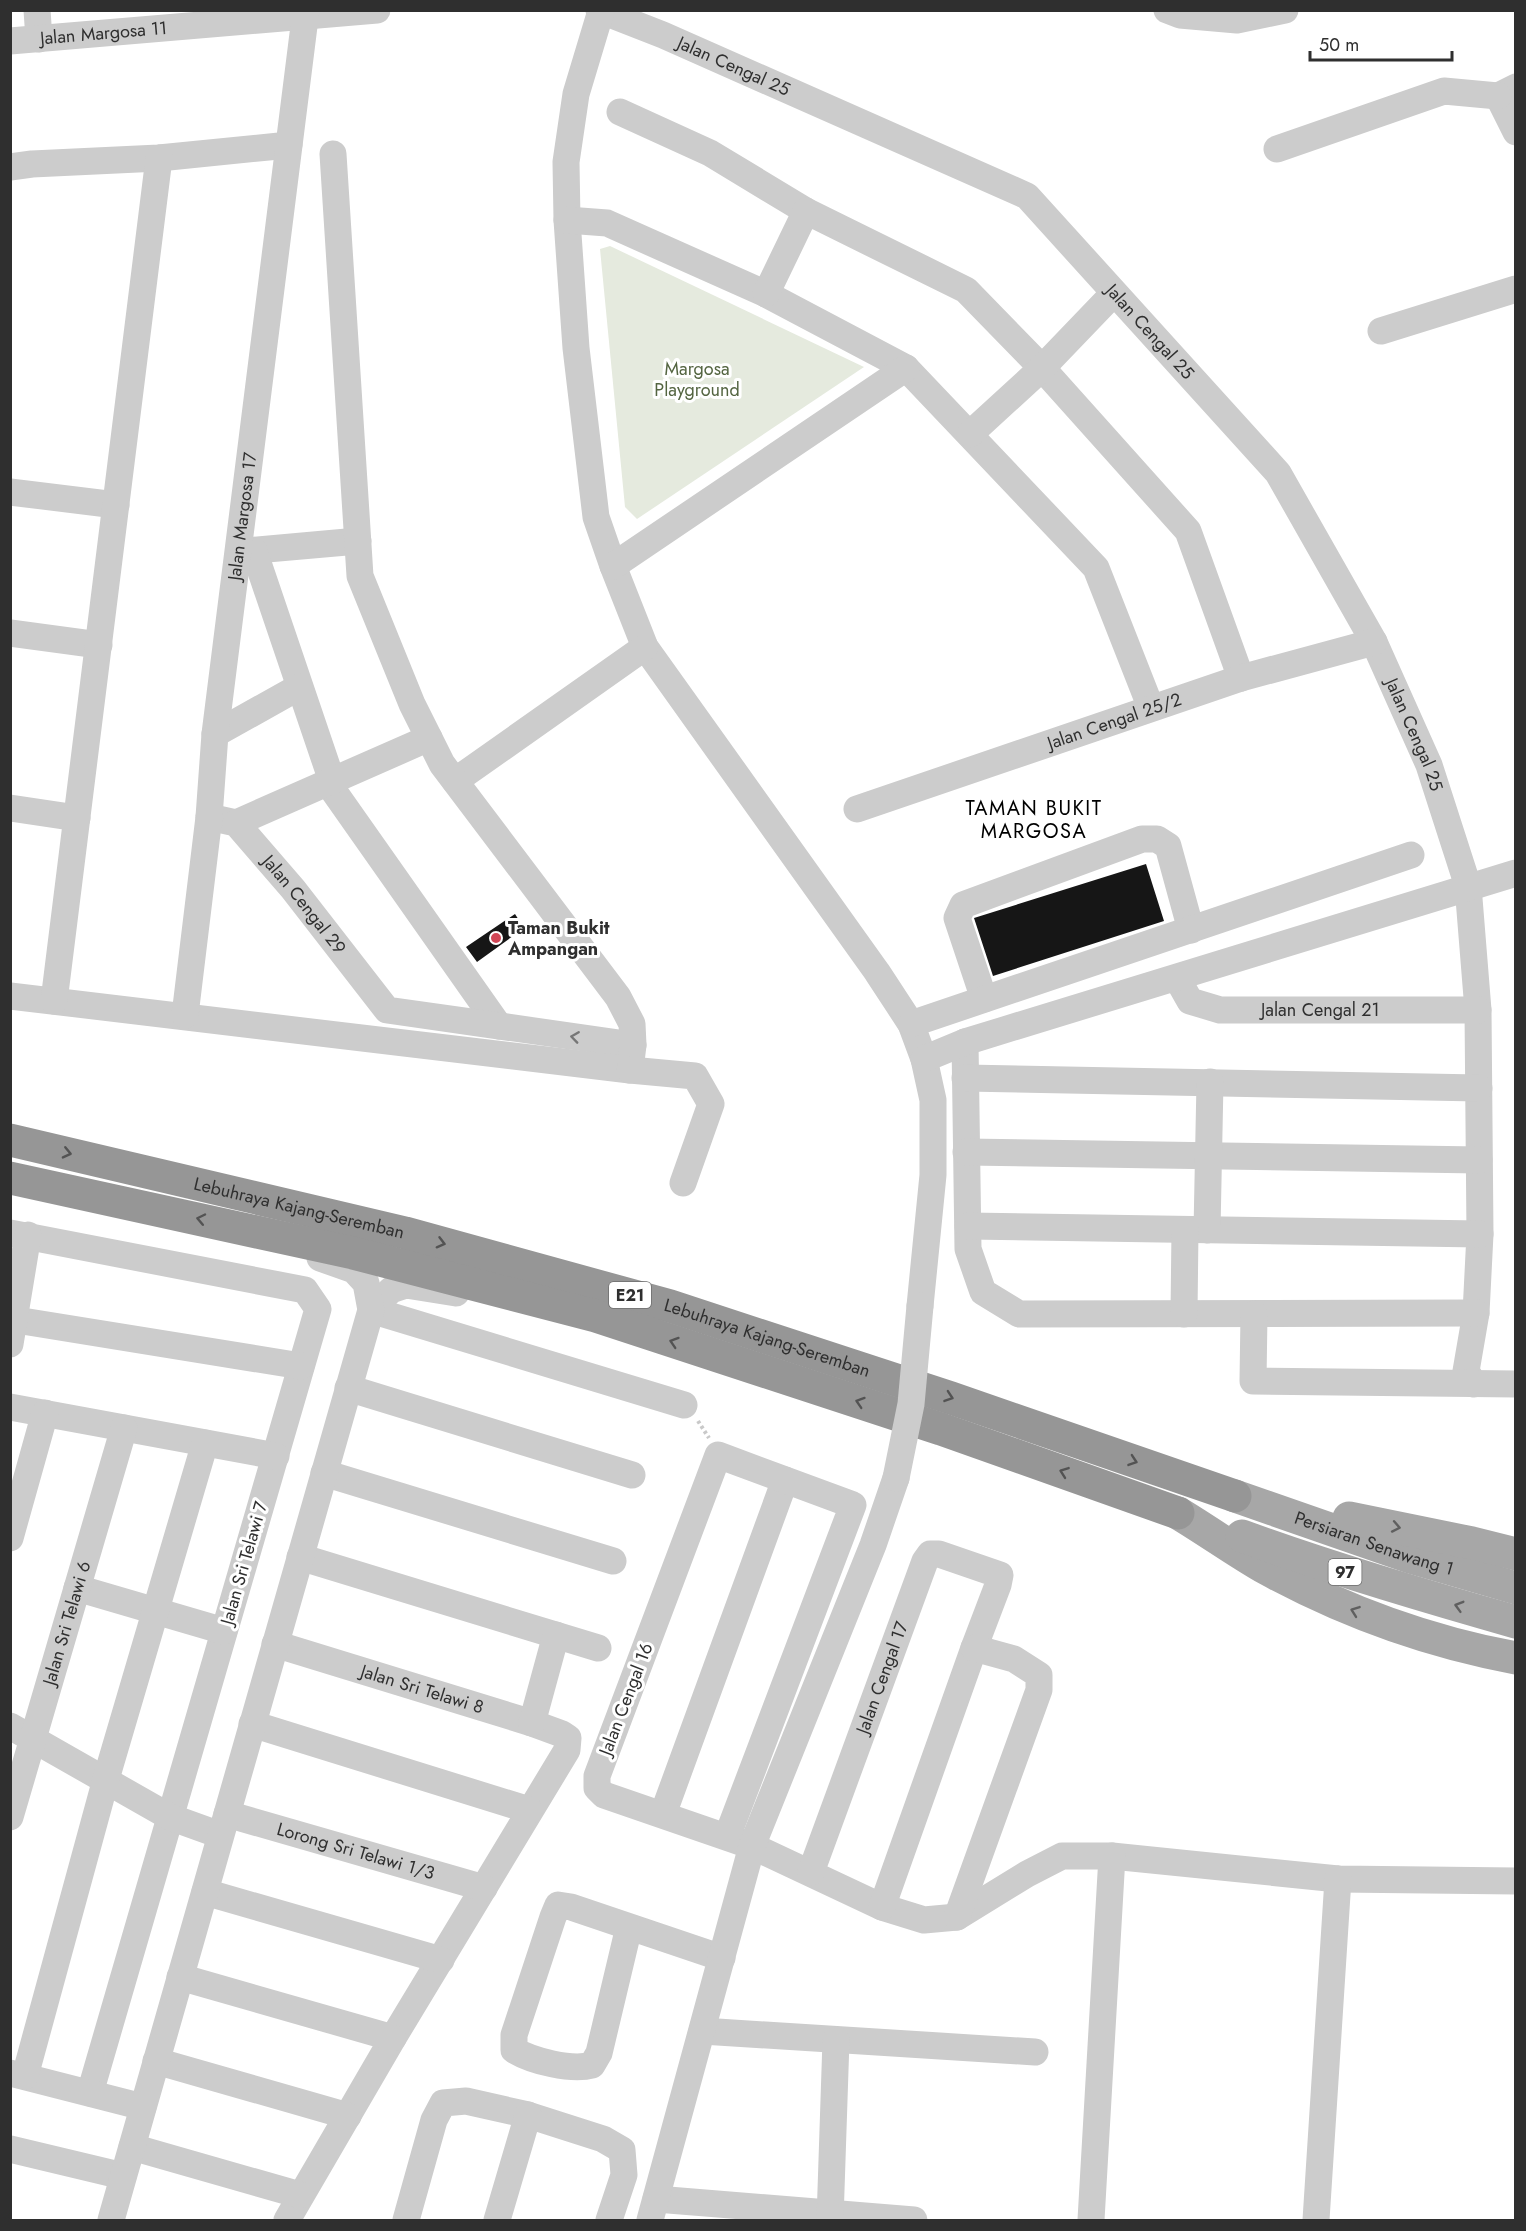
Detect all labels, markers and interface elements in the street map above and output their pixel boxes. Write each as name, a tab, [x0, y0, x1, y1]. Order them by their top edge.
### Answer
street label: Jalan Margosa 11	[37, 15, 168, 52]
scale bar	[1310, 24, 1452, 62]
street label: Jalan Cengal 25	[671, 29, 794, 103]
text: 50 m	[1319, 32, 1359, 58]
street label: Jalan Cengal 25	[1099, 277, 1200, 385]
park label: Margosa Playground	[654, 356, 740, 403]
street label: Jalan Margosa 17	[221, 450, 263, 584]
street label: Jalan Cengal 25	[1378, 672, 1450, 794]
street label: Jalan Cengal 25/2	[1042, 686, 1185, 757]
district label: TAMAN BUKIT MARGOSA	[965, 794, 1103, 846]
street label: Jalan Cengal 29	[255, 848, 352, 960]
place label: Taman Bukit Ampangan	[507, 915, 610, 962]
marker: Taman Bukit Ampangan	[489, 931, 503, 945]
street label: Jalan Cengal 21	[1259, 997, 1380, 1023]
one-way arrow	[570, 1031, 579, 1044]
one-way arrow	[62, 1146, 72, 1159]
street label: Lebuhraya Kajang-Seremban	[191, 1171, 407, 1245]
one-way arrow	[196, 1213, 206, 1226]
one-way arrow	[435, 1236, 446, 1248]
road number: E21	[609, 1282, 651, 1308]
street label: Lebuhraya Kajang-Seremban	[661, 1292, 874, 1384]
one-way arrow	[669, 1336, 680, 1349]
one-way arrow	[943, 1390, 954, 1403]
one-way arrow	[855, 1397, 866, 1409]
one-way arrow	[1127, 1454, 1138, 1466]
one-way arrow	[1059, 1467, 1070, 1479]
street label: Jalan Sri Telawi 7	[213, 1498, 274, 1630]
street label: Persiaran Senawang 1	[1291, 1505, 1457, 1582]
one-way arrow	[1390, 1520, 1400, 1533]
street label: Jalan Sri Telawi 6	[36, 1558, 97, 1690]
road number: 97	[1328, 1559, 1362, 1585]
one-way arrow	[1454, 1601, 1465, 1613]
one-way arrow	[1350, 1606, 1361, 1619]
street label: Jalan Cengal 17	[849, 1617, 915, 1739]
street label: Jalan Cengal 16	[592, 1639, 659, 1761]
street label: Jalan Sri Telawi 8	[355, 1657, 487, 1720]
street label: Lorong Sri Telawi 1/3	[274, 1816, 438, 1886]

